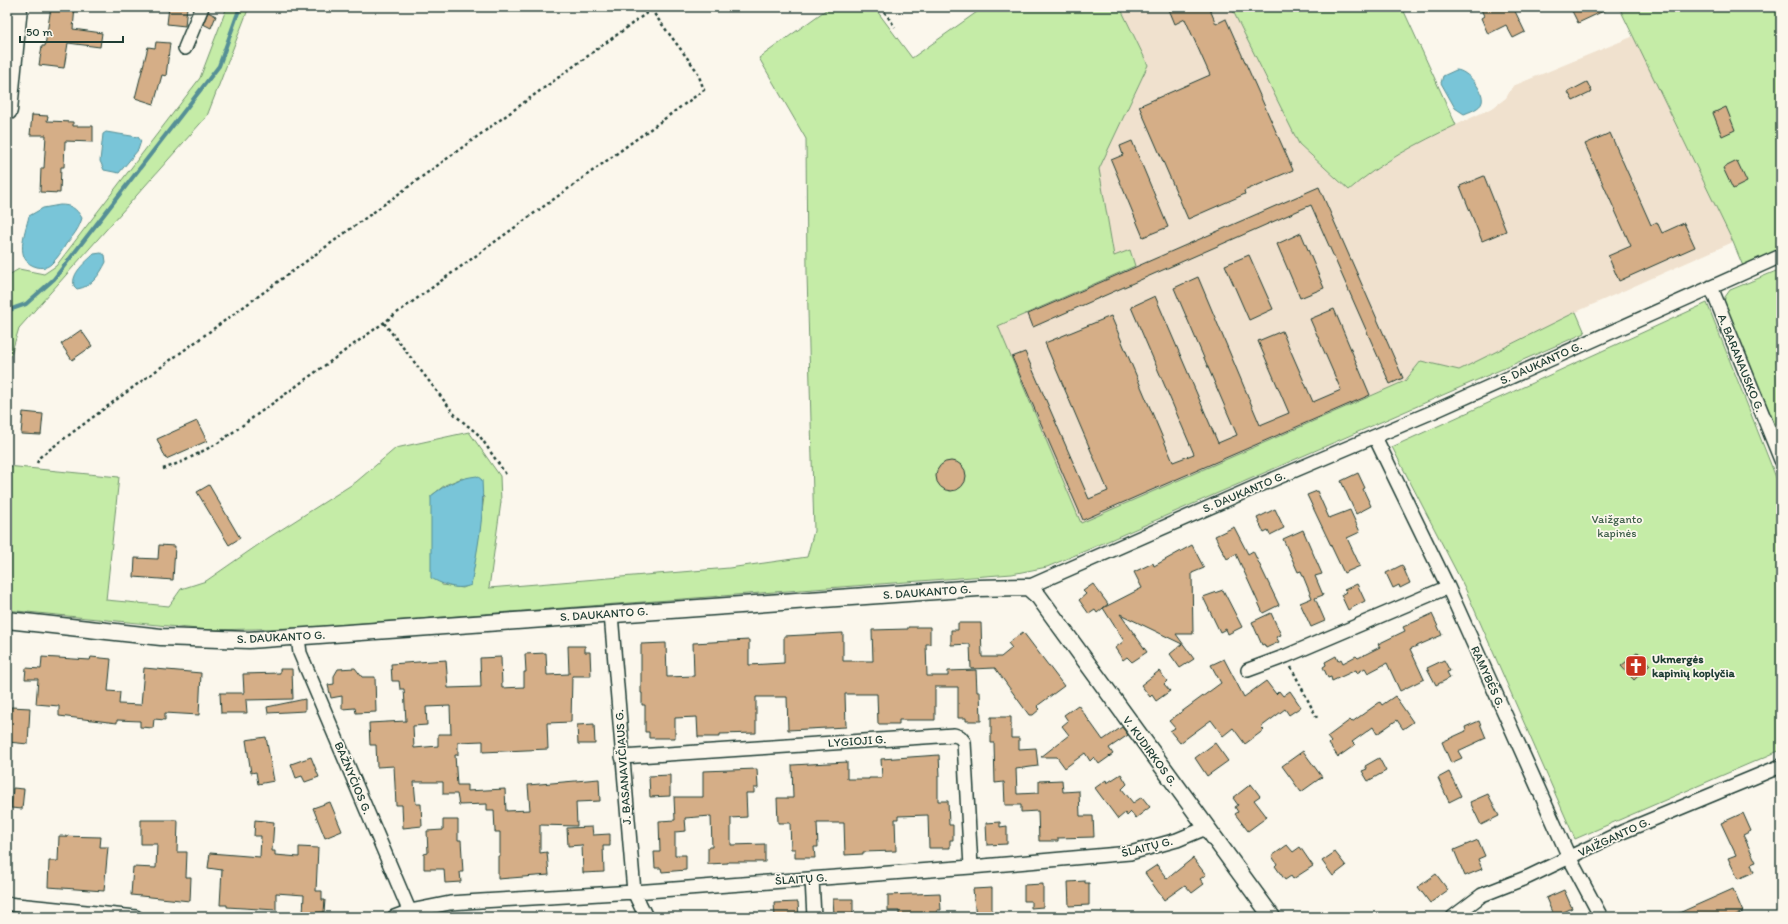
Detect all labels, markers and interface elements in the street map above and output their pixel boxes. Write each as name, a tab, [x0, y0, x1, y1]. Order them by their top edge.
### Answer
scale bar	[20, 18, 123, 44]
text: 50 m	[26, 25, 52, 39]
street label: A. BARANAUSKO G.	[1715, 312, 1767, 414]
street label: S. DAUKANTO G.	[1498, 339, 1584, 387]
street label: S. DAUKANTO G.	[1201, 468, 1287, 516]
park label: Vaižganto kapinės	[1592, 512, 1642, 540]
street label: S. DAUKANTO G.	[882, 582, 972, 602]
street label: S. DAUKANTO G.	[559, 604, 649, 624]
street label: S. DAUKANTO G.	[236, 628, 326, 646]
street label: RAMYBĖS G.	[1468, 644, 1508, 710]
place label: Ukmergės kapinių koplyčia	[1652, 652, 1736, 681]
church icon: Ukmergės kapinių koplyčia	[1623, 653, 1649, 679]
street label: J. BASANAVIČIAUS G.	[612, 709, 634, 825]
street label: V. KUDIRKOS G.	[1120, 713, 1180, 789]
street label: LYGIOJI G.	[827, 732, 887, 750]
street label: BAŽNYČIOS G.	[331, 740, 375, 816]
street label: VAIŽGANTO G.	[1576, 814, 1652, 860]
street label: ŠLAITŲ G.	[1120, 834, 1174, 860]
street label: ŠLAITŲ G.	[774, 870, 828, 888]

